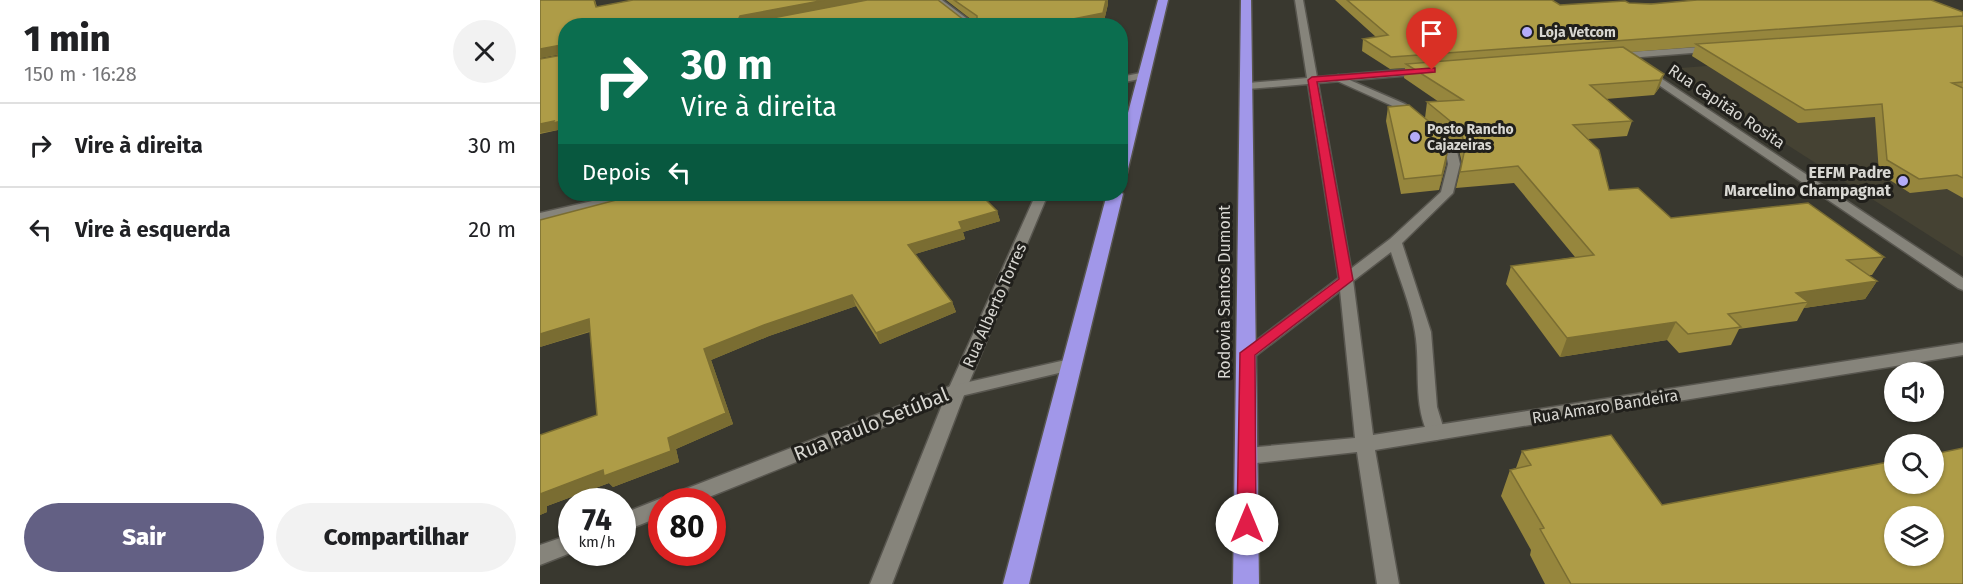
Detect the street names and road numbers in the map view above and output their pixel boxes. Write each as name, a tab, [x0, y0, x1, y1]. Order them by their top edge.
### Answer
street label: Rua Capitão Rosita	[1665, 60, 1789, 152]
street label: Rodovia Santos Dumont	[1215, 205, 1234, 379]
street label: Rua Alberto Torres	[959, 240, 1030, 370]
street label: Rua Paulo Setúbal	[790, 382, 952, 466]
street label: Rua Amaro Bandeira	[1531, 386, 1680, 427]

